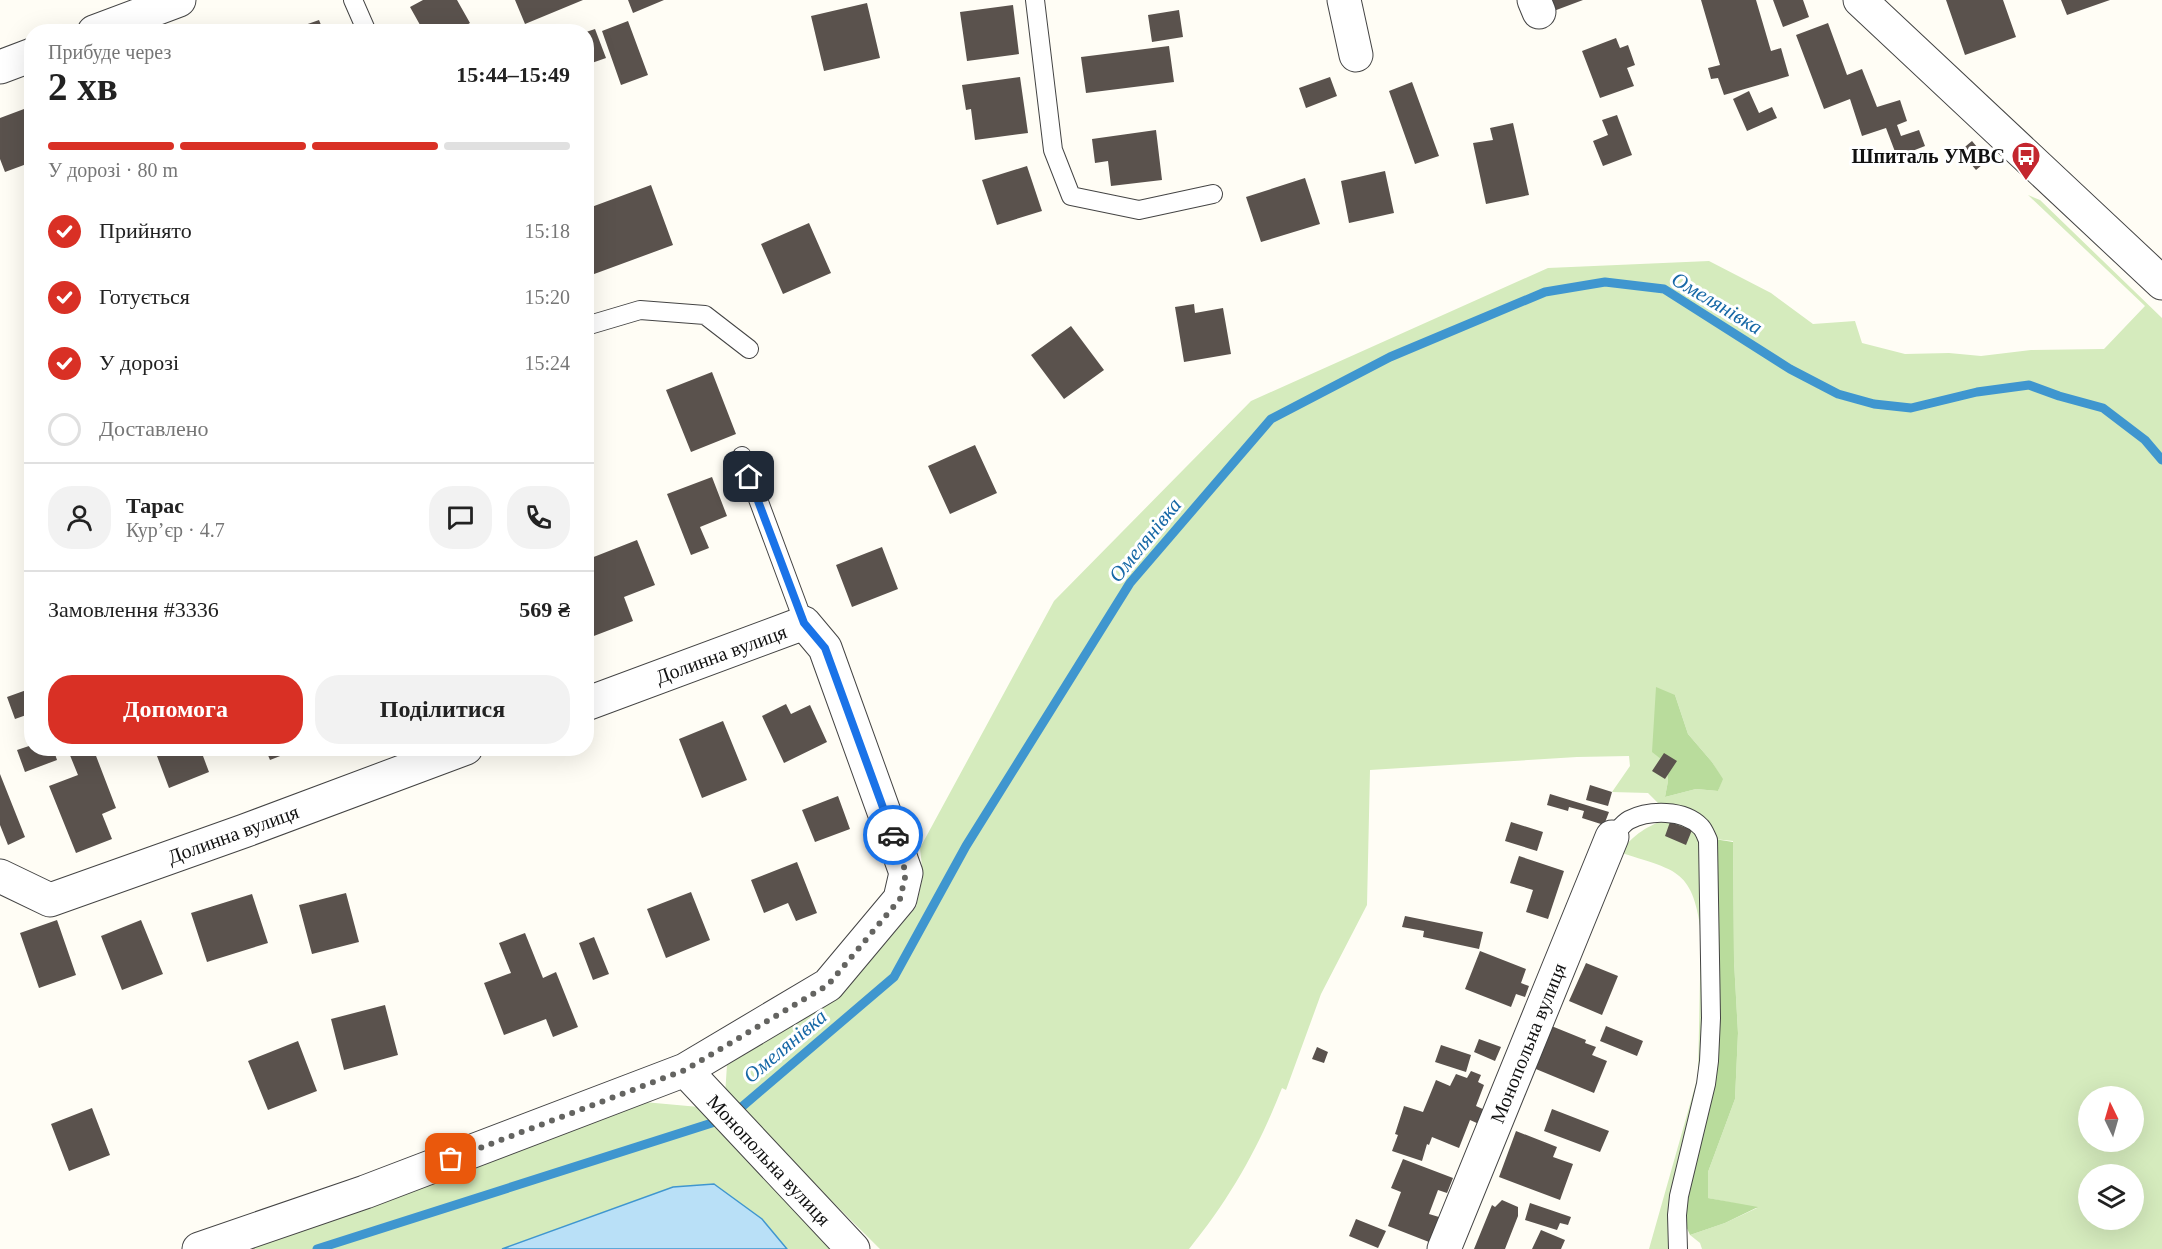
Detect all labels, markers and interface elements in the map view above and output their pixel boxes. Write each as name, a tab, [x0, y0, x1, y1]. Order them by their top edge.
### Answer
text: Прибуде через	[48, 41, 171, 63]
text: 15:44–15:49	[456, 62, 570, 87]
text: 2 хв	[48, 65, 118, 108]
bus stop icon: Шпиталь УМВС	[2010, 140, 2042, 182]
place label: Шпиталь УМВС	[1852, 145, 2005, 167]
text: У дорозі · 80 m	[48, 159, 178, 181]
icon: check	[48, 215, 81, 248]
text: Прийнято	[99, 218, 192, 243]
text: 15:18	[524, 220, 570, 242]
water label: Омелянівка	[1667, 267, 1767, 339]
icon: check	[48, 281, 81, 314]
text: Готується	[99, 284, 190, 309]
text: 15:20	[524, 286, 570, 308]
icon: check	[48, 347, 81, 380]
text: У дорозі	[99, 350, 179, 375]
text: 15:24	[524, 352, 570, 374]
text: Доставлено	[99, 416, 209, 441]
pin	[723, 451, 774, 502]
icon: home	[732, 460, 765, 493]
button: person	[48, 486, 111, 549]
button: chat	[429, 486, 492, 549]
button: phone	[507, 486, 570, 549]
text: Тарас	[126, 493, 184, 518]
water label: Омелянівка	[1104, 493, 1186, 587]
text: Кур’єр · 4.7	[126, 519, 225, 541]
text: Замовлення #3336	[48, 597, 219, 622]
text: 569 ₴	[519, 597, 570, 622]
street label: Долинна вулиця	[652, 620, 790, 689]
button: Допомога	[48, 675, 303, 744]
button: Поділитися	[315, 675, 570, 744]
street label: Долинна вулиця	[164, 800, 302, 869]
courier	[863, 805, 923, 865]
icon: car	[877, 819, 910, 852]
street label: Монопольна вулиця	[1486, 960, 1571, 1127]
water label: Омелянівка	[738, 1004, 832, 1088]
north arrow	[2078, 1086, 2144, 1152]
map controls	[2078, 1086, 2144, 1230]
street label: Монопольна вулиця	[702, 1090, 835, 1231]
pin	[425, 1133, 476, 1184]
icon: bag	[434, 1142, 467, 1175]
button: layers	[2078, 1164, 2144, 1230]

